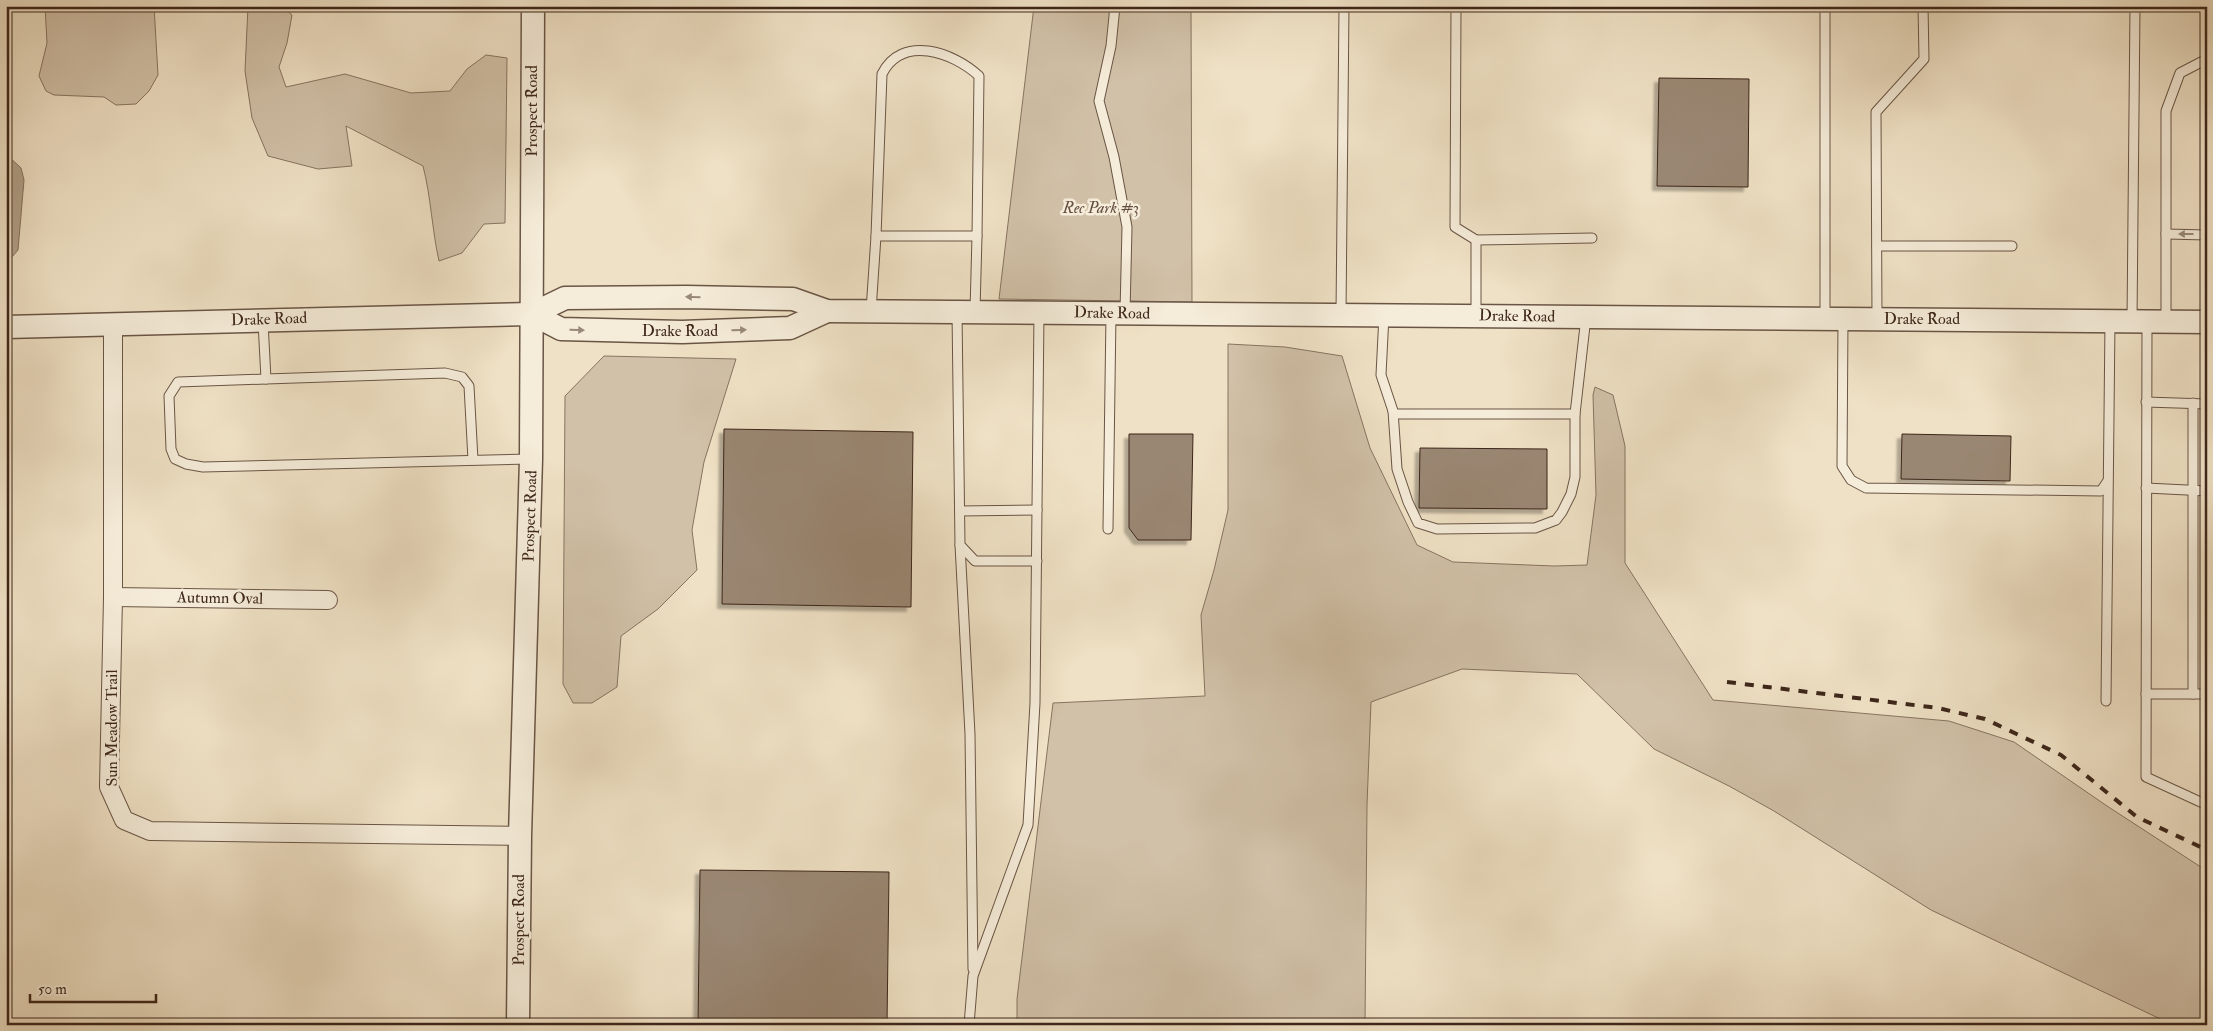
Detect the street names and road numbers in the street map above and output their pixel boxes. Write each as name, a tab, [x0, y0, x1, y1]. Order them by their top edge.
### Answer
street label: Prospect Road	[522, 65, 543, 157]
street label: Drake Road	[1074, 302, 1151, 324]
street label: Drake Road	[1479, 305, 1556, 327]
street label: Drake Road	[230, 308, 308, 330]
street label: Drake Road	[1884, 309, 1960, 329]
street label: Drake Road	[642, 321, 718, 341]
street label: Prospect Road	[518, 470, 543, 562]
street label: Autumn Oval	[176, 587, 263, 609]
street label: Sun Meadow Trail	[102, 670, 122, 786]
street label: Prospect Road	[509, 874, 530, 966]

